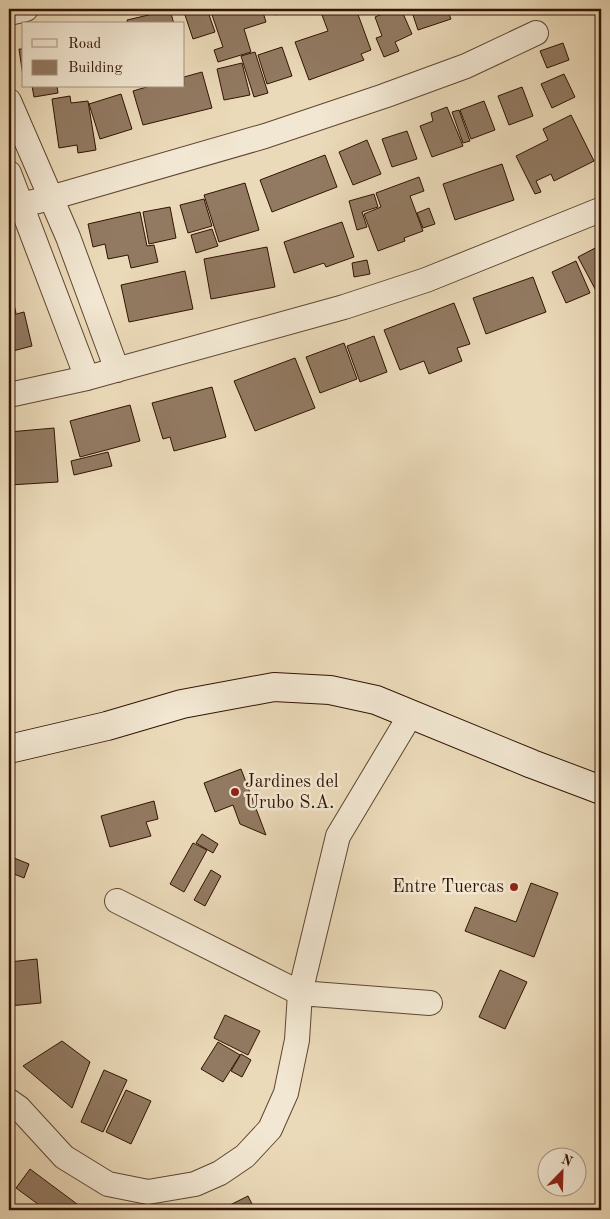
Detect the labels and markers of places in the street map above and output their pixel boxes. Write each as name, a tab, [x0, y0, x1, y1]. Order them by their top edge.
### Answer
place label: Jardines del Urubo S.A.	[245, 773, 339, 812]
marker: Jardines del Urubo S.A.	[229, 786, 241, 798]
place label: Entre Tuercas	[392, 878, 504, 896]
marker: Entre Tuercas	[508, 881, 520, 893]

